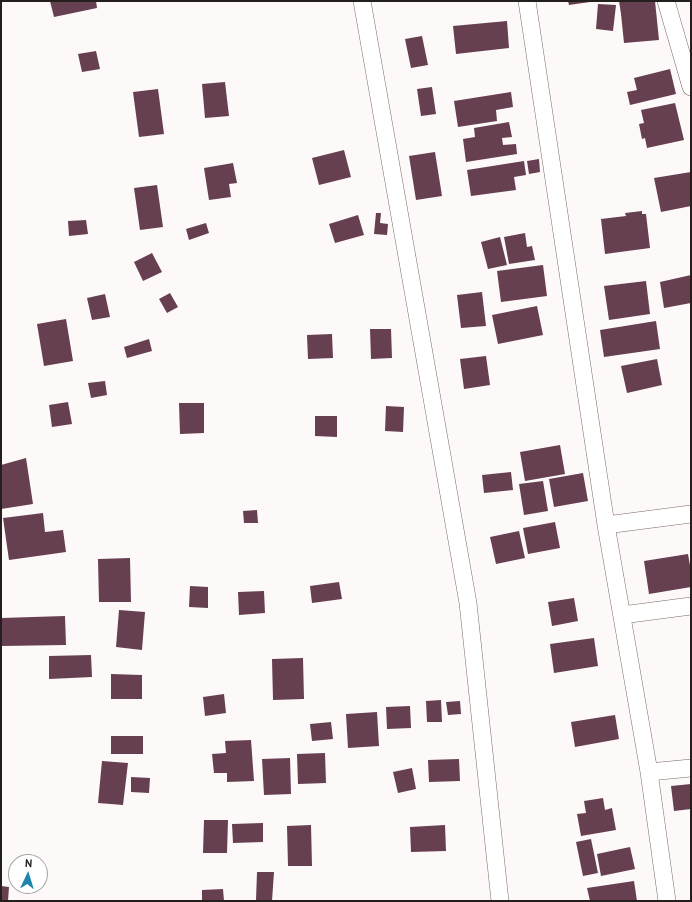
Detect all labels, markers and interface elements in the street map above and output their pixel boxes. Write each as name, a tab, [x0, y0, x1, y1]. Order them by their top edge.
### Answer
north arrow	[8, 854, 48, 894]
text: N	[25, 856, 33, 870]

